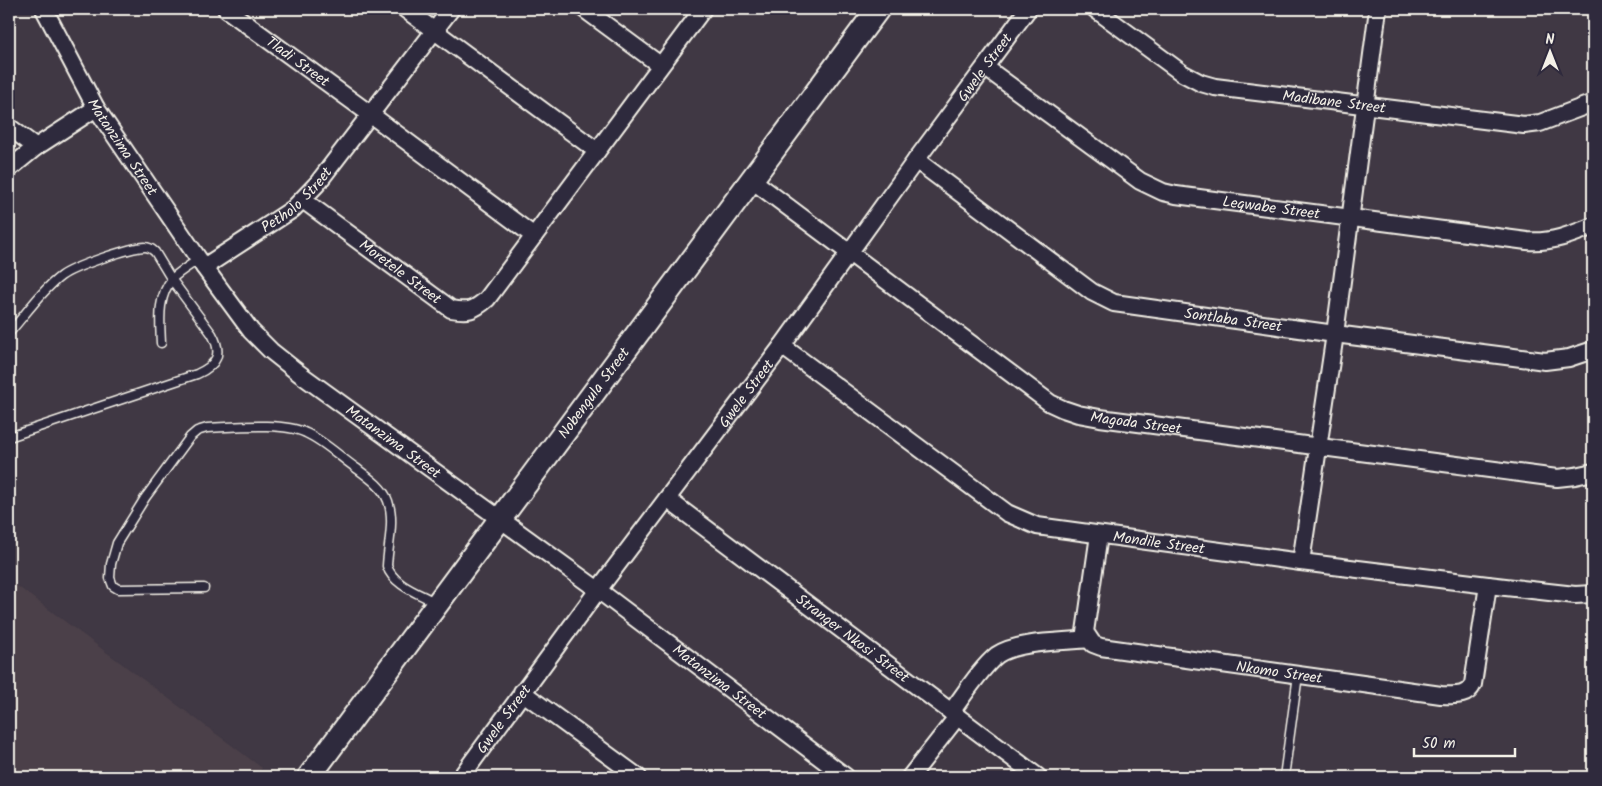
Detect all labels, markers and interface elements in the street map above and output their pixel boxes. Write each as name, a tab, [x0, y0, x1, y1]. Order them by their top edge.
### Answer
street label: Gwele Street	[952, 28, 1019, 107]
north arrow	[1524, 28, 1574, 78]
text: N	[1546, 29, 1555, 51]
street label: Tladi Street	[260, 31, 334, 94]
street label: Madibane Street	[1281, 84, 1387, 121]
street label: Matanzima Street	[80, 95, 163, 201]
street label: Petholo Street	[257, 162, 339, 240]
street label: Leqwabe Street	[1221, 190, 1322, 227]
street label: Moretele Street	[353, 234, 446, 311]
street label: Sontlaba Street	[1183, 302, 1284, 339]
street label: Nobengula Street	[552, 343, 636, 444]
street label: Gwele Street	[713, 354, 781, 433]
street label: Matanzima Street	[340, 400, 446, 485]
street label: Magoda Street	[1088, 405, 1183, 442]
street label: Mondile Street	[1111, 525, 1206, 562]
street label: Stranger Nkosi Street	[790, 588, 914, 690]
street label: Matanzima Street	[667, 639, 771, 726]
street label: Nkomo Street	[1234, 655, 1324, 691]
street label: Gwele Street	[471, 680, 538, 759]
scale bar	[1414, 726, 1516, 758]
text: 50 m	[1422, 732, 1456, 756]

